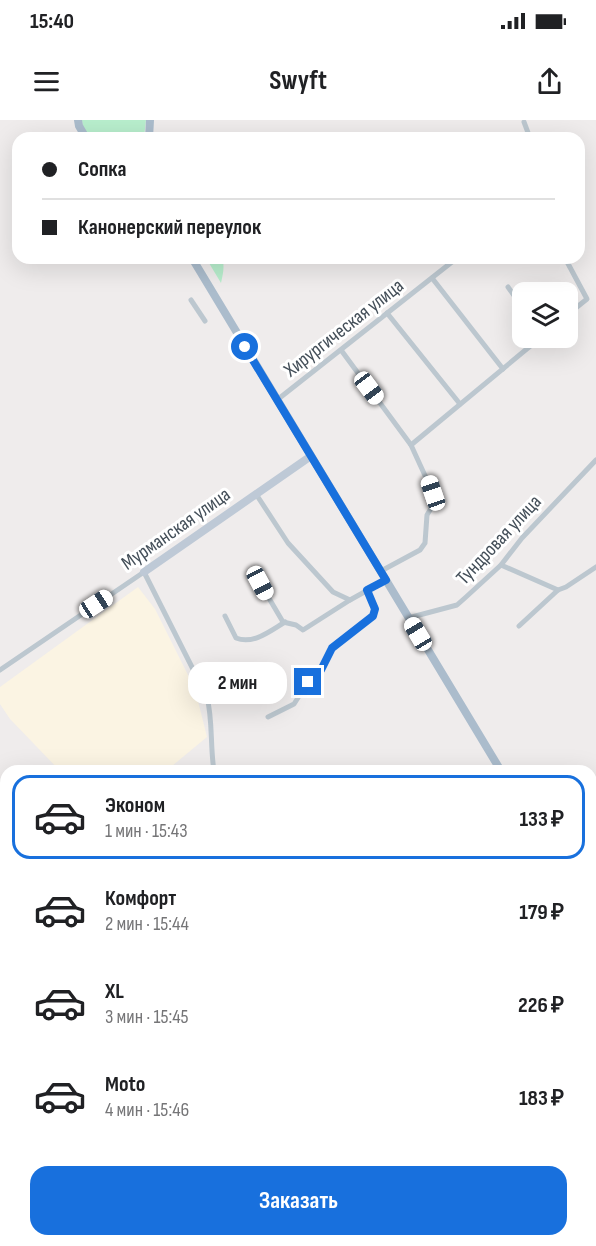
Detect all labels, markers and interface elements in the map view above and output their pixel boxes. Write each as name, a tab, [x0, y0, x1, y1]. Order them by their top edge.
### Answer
text: 15:40	[30, 8, 74, 35]
icon: menu	[30, 65, 63, 98]
text: Swyft	[269, 65, 327, 97]
icon: share	[533, 65, 566, 98]
text: Сопка	[78, 156, 126, 183]
text: Канонерский переулок	[78, 214, 261, 241]
street label: Хирургическая улица	[279, 274, 409, 383]
map controls	[512, 282, 578, 348]
button: layers	[512, 282, 578, 348]
route start	[231, 333, 258, 360]
car	[351, 368, 387, 408]
car	[419, 473, 447, 513]
street label: Мурманская улица	[117, 483, 235, 575]
street label: Тундровая улица	[451, 490, 547, 590]
car	[244, 563, 276, 603]
car	[76, 587, 116, 621]
car	[401, 614, 435, 654]
callout: 2 мин	[188, 661, 287, 703]
route end	[294, 668, 321, 695]
text: 2 мин	[218, 671, 257, 695]
icon: car	[33, 790, 87, 844]
text: Эконом	[105, 792, 165, 819]
text: 133 ₽	[519, 806, 564, 833]
text: 1 мин · 15:43	[105, 819, 188, 843]
icon: car	[33, 883, 87, 937]
text: Комфорт	[105, 885, 176, 912]
text: 179 ₽	[519, 899, 564, 926]
text: 2 мин · 15:44	[105, 912, 189, 936]
icon: car	[33, 976, 87, 1030]
text: XL	[105, 978, 124, 1005]
text: 226 ₽	[518, 992, 564, 1019]
text: 3 мин · 15:45	[105, 1005, 189, 1029]
icon: car	[33, 1069, 87, 1123]
text: Moto	[105, 1071, 145, 1098]
text: 183 ₽	[519, 1085, 564, 1112]
text: 4 мин · 15:46	[105, 1098, 189, 1122]
button: Заказать	[30, 1166, 567, 1235]

